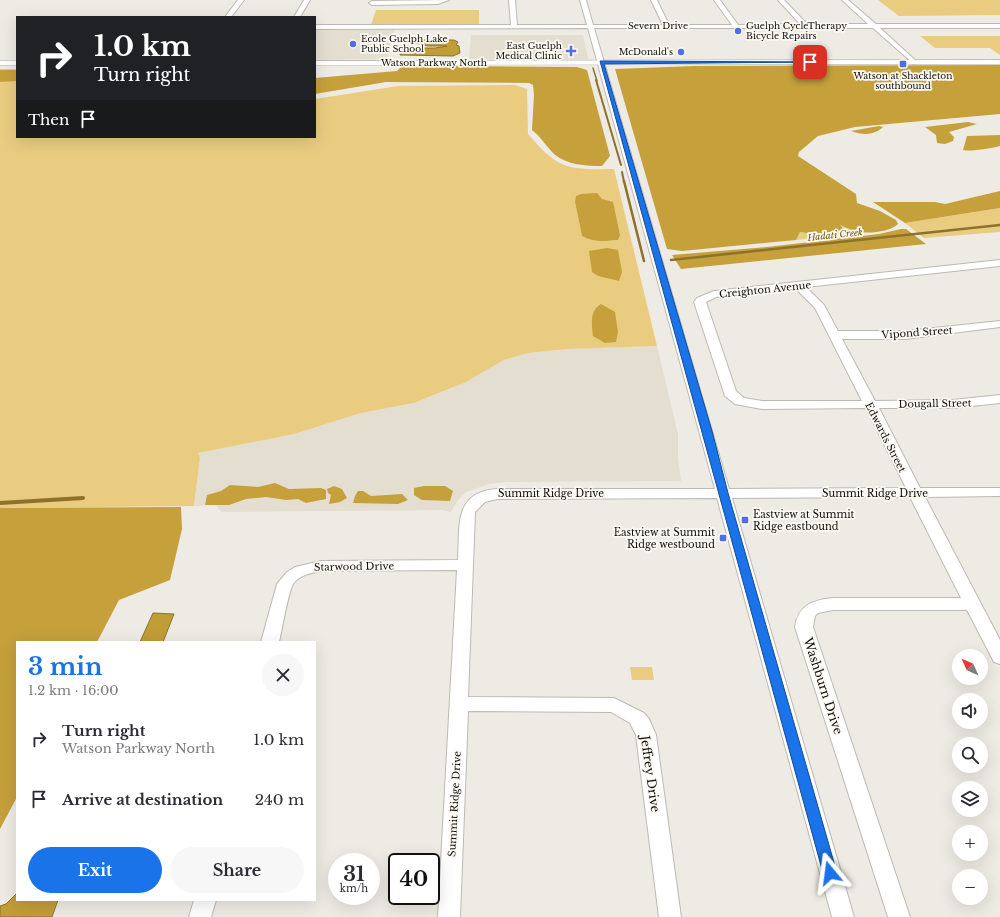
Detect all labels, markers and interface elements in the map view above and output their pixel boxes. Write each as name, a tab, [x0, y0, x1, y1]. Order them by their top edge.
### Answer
street label: Severn Drive	[628, 20, 688, 31]
place label: Guelph CycleTherapy Bicycle Repairs	[746, 20, 847, 41]
marker: Guelph CycleTherapy Bicycle Repairs	[733, 26, 743, 36]
text: 1.0 km	[94, 29, 191, 64]
icon: right	[28, 32, 80, 84]
place label: Ecole Guelph Lake Public School	[361, 33, 448, 54]
marker: Ecole Guelph Lake Public School	[348, 39, 358, 49]
place label: East Guelph Medical Clinic	[495, 40, 562, 61]
marker: East Guelph Medical Clinic	[565, 45, 577, 57]
pin	[793, 45, 827, 79]
place label: McDonald's	[619, 46, 673, 57]
marker: McDonald's	[676, 47, 686, 57]
icon: arrive	[799, 51, 821, 73]
street label: Watson Parkway North	[380, 57, 487, 68]
marker: Watson at Shackleton southbound	[898, 59, 908, 69]
text: Turn right	[94, 64, 190, 86]
place label: Watson at Shackleton southbound	[853, 70, 952, 91]
icon: arrive	[77, 108, 99, 130]
text: Then	[28, 110, 69, 129]
water label: Hadati Creek	[806, 226, 864, 243]
street label: Creighton Avenue	[718, 278, 812, 301]
street label: Vipond Street	[880, 324, 953, 342]
street label: Dougall Street	[898, 396, 972, 411]
street label: Edwards Street	[862, 400, 909, 475]
street label: Summit Ridge Drive	[498, 487, 604, 500]
street label: Summit Ridge Drive	[822, 487, 928, 500]
place label: Eastview at Summit Ridge eastbound	[753, 508, 855, 533]
marker: Eastview at Summit Ridge eastbound	[740, 515, 750, 525]
place label: Eastview at Summit Ridge westbound	[614, 526, 715, 551]
marker: Eastview at Summit Ridge westbound	[718, 533, 728, 543]
street label: Starwood Drive	[314, 559, 394, 574]
street label: Washburn Drive	[800, 635, 846, 736]
north arrow	[952, 649, 988, 685]
map controls	[952, 649, 988, 905]
text: 3 min	[28, 652, 102, 681]
button: close	[262, 654, 304, 696]
text: 1.2 km · 16:00	[28, 682, 119, 699]
button: sound	[952, 693, 988, 729]
text: Turn right	[62, 721, 145, 740]
icon: right	[28, 728, 50, 750]
text: 1.0 km	[253, 730, 304, 749]
street label: Jeffrey Drive	[637, 733, 663, 813]
button: search	[952, 737, 988, 773]
text: Watson Parkway North	[62, 740, 215, 757]
street label: Summit Ridge Drive	[445, 751, 464, 857]
button: layers	[952, 781, 988, 817]
icon: arrive	[28, 788, 50, 810]
text: Arrive at destination	[62, 790, 223, 809]
text: 240 m	[255, 790, 304, 809]
button: +	[952, 825, 988, 861]
button: Exit	[28, 847, 162, 893]
button: Share	[170, 847, 304, 893]
position arrow	[809, 852, 851, 894]
speed limit sign: 40	[388, 853, 440, 905]
text: 31	[343, 862, 365, 886]
button: −	[952, 869, 988, 905]
text: km/h	[340, 882, 368, 895]

